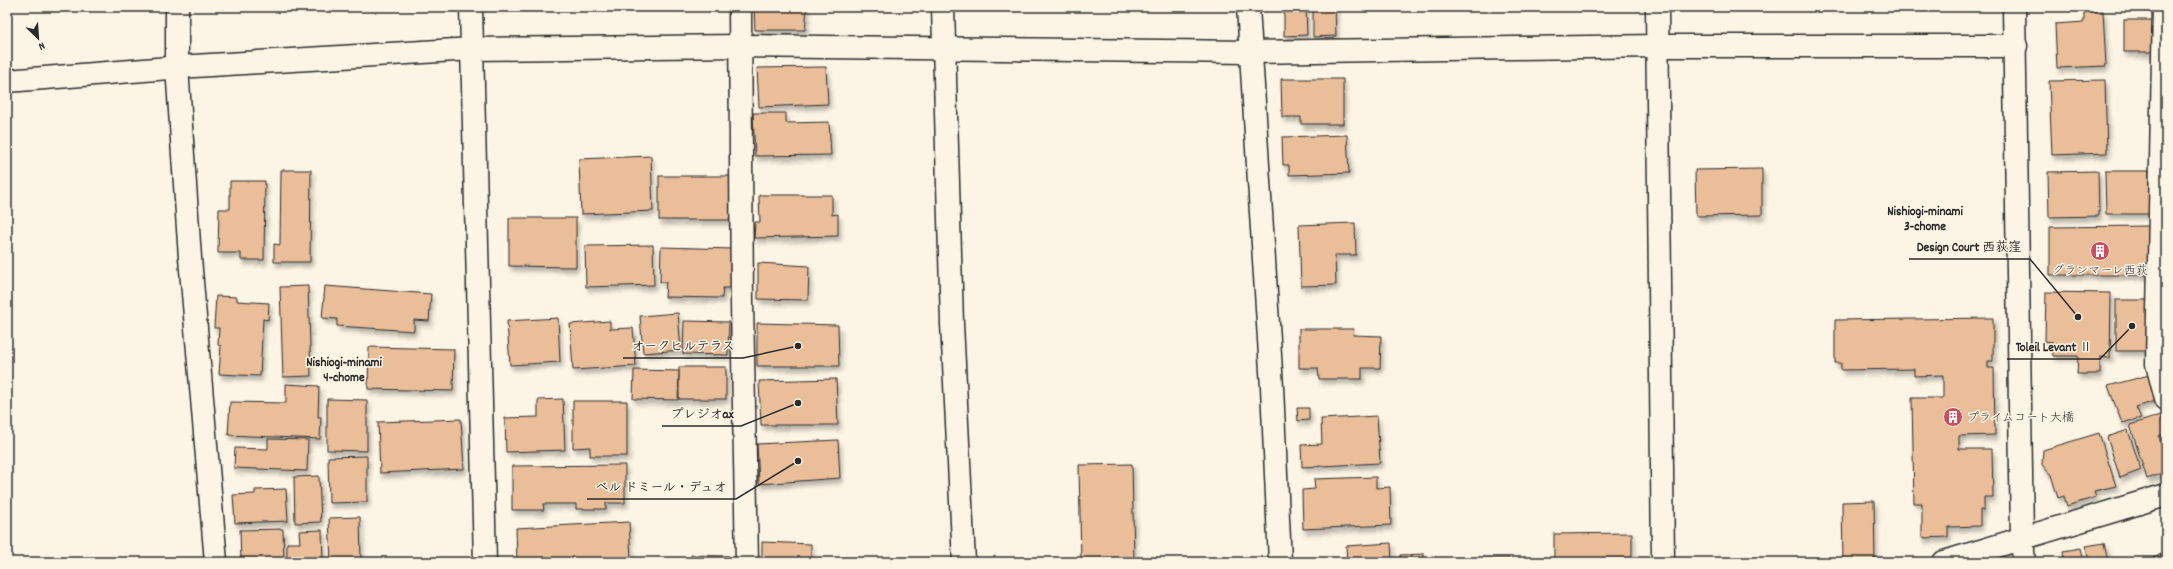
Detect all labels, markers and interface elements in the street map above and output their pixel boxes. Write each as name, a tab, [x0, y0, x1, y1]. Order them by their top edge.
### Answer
north arrow	[18, 18, 58, 58]
text: N	[35, 37, 47, 54]
district label: Nishiogi-minami 3-chome	[1887, 203, 1963, 237]
callout: Design Court 西荻窪	[1909, 234, 2030, 259]
text: Design Court 西荻窪	[1917, 239, 2021, 258]
building icon: グランマーレ西荻	[2089, 240, 2111, 262]
place label: グランマーレ西荻	[2052, 263, 2148, 280]
callout: オークヒルテラス	[623, 333, 743, 358]
callout: Toleil Levant Ⅱ	[2007, 334, 2100, 359]
text: オークヒルテラス	[631, 338, 735, 357]
text: Toleil Levant Ⅱ	[2016, 339, 2092, 358]
district label: Nishiogi-minami 4-chome	[306, 354, 382, 388]
callout: プレジオax	[662, 401, 741, 426]
text: プレジオax	[671, 406, 734, 425]
building icon: プライムコート大橋	[1942, 406, 1964, 428]
place label: プライムコート大橋	[1967, 410, 2074, 427]
callout: ベル ドミール・デュオ	[587, 474, 736, 499]
text: ベル ドミール・デュオ	[595, 479, 727, 498]

